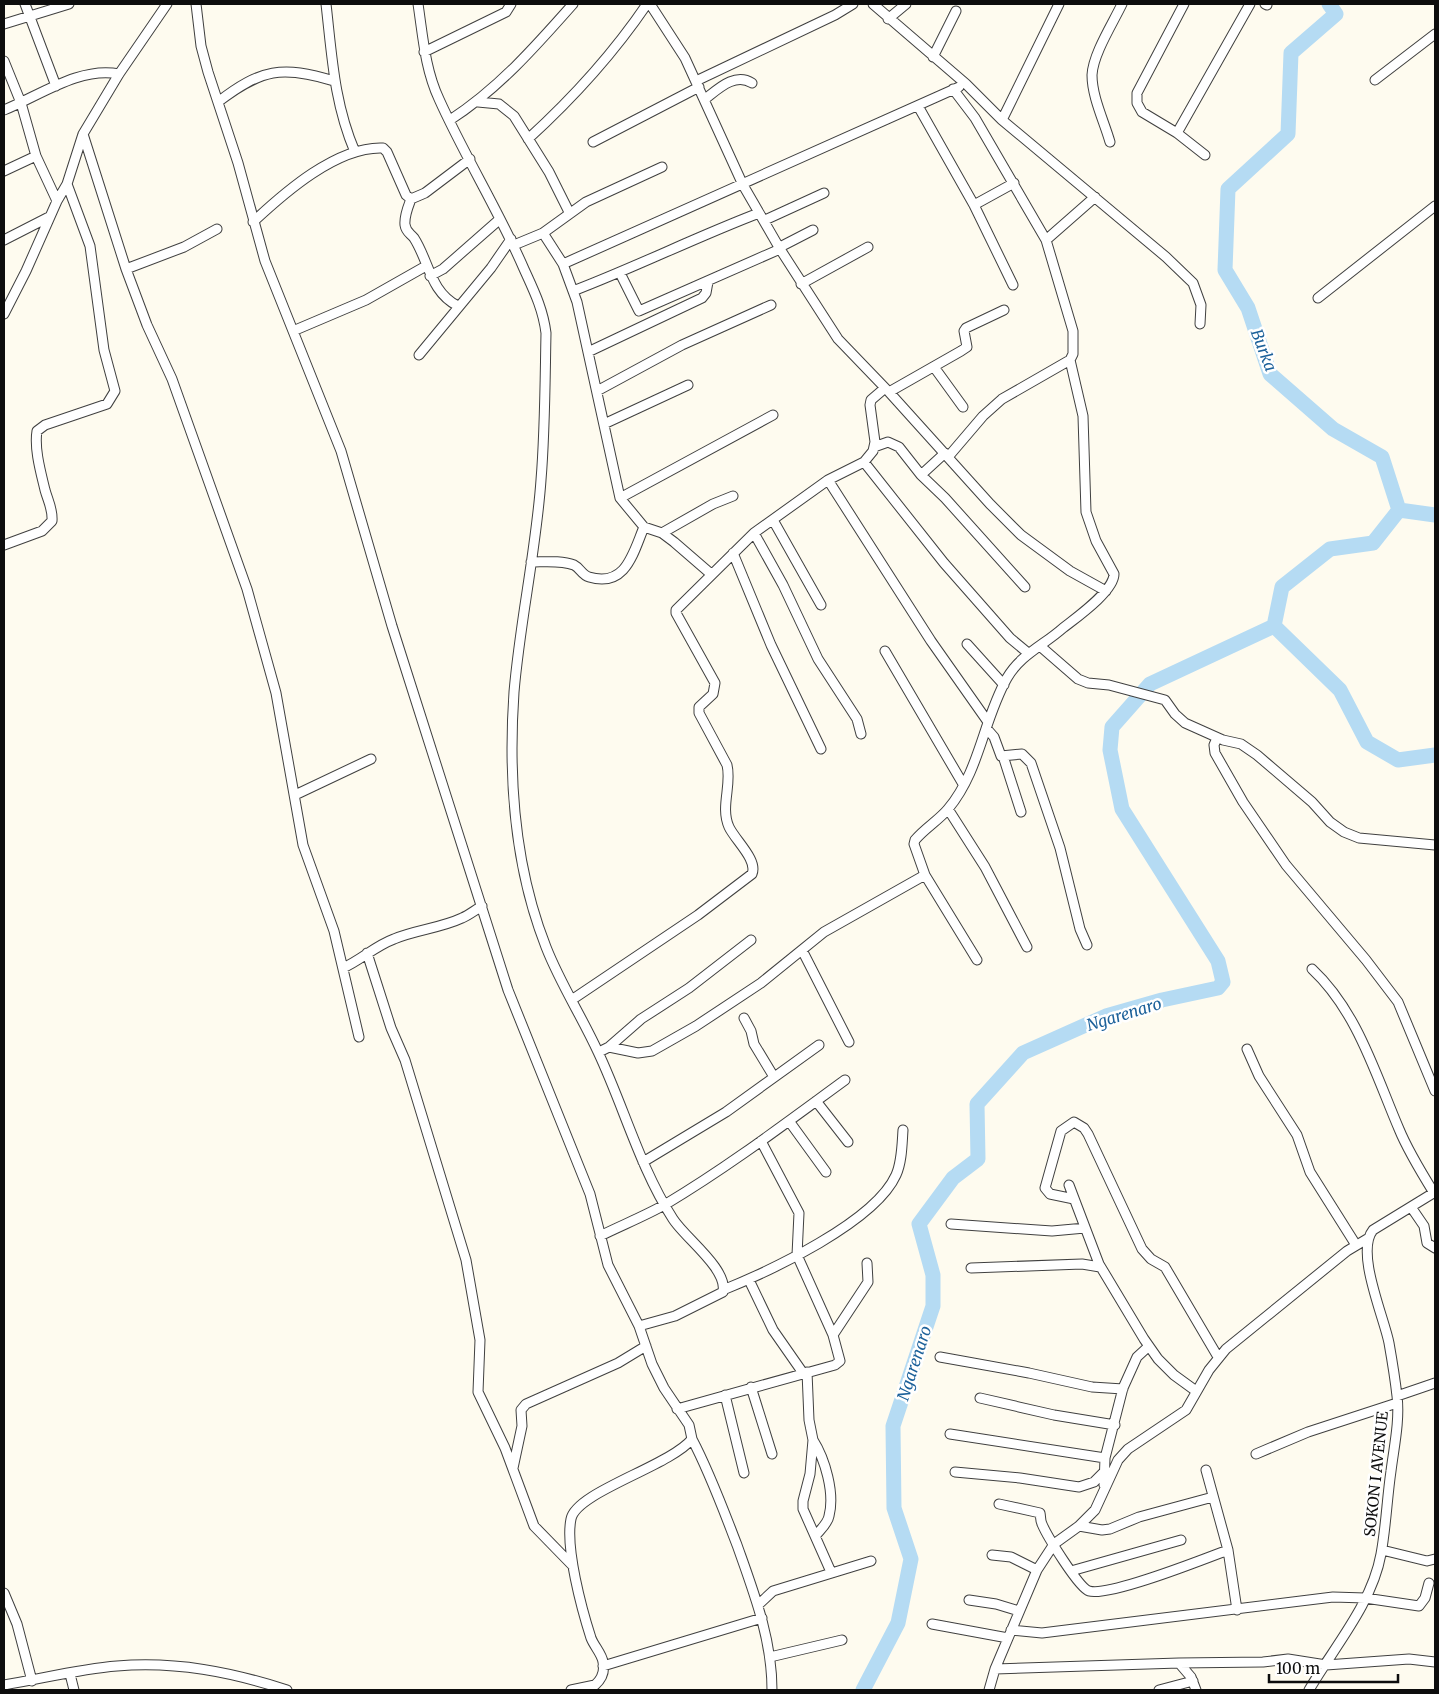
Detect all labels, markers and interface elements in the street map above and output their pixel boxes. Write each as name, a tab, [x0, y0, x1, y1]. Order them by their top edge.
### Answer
water label: Burka	[1247, 326, 1281, 374]
water label: Ngarenaro	[1084, 993, 1164, 1035]
water label: Ngarenaro	[893, 1323, 935, 1403]
street label: SOKON I AVENUE	[1360, 1410, 1392, 1538]
scale bar	[1269, 1652, 1398, 1684]
text: 100 m	[1276, 1659, 1320, 1678]

